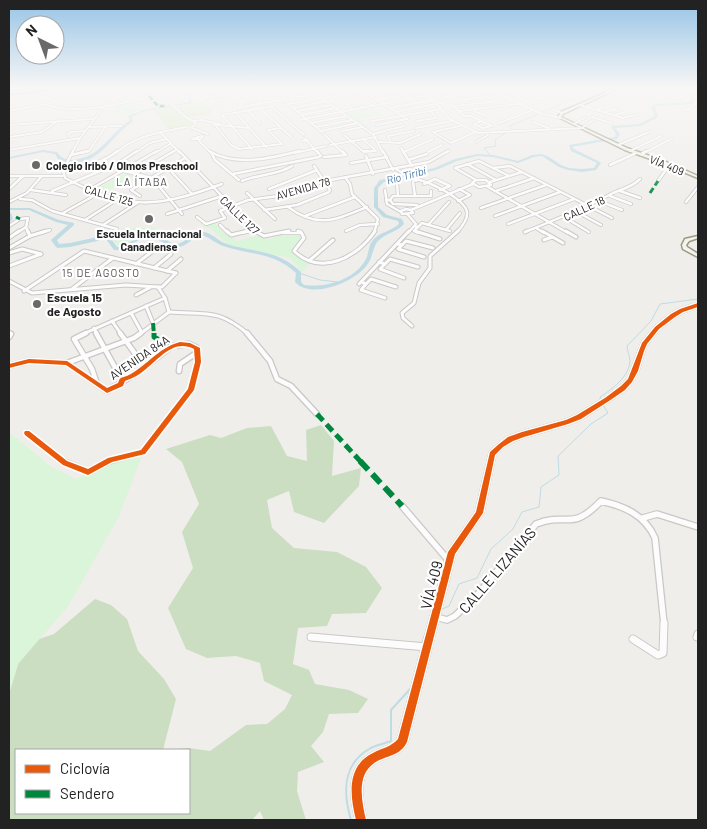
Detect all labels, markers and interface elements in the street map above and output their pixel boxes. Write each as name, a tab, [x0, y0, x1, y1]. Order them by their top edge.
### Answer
north arrow	[15, 15, 65, 65]
text: N	[22, 21, 40, 39]
street label: VÍA 409	[648, 152, 686, 178]
marker: Colegio Iribó / Olmos Preschool	[30, 159, 42, 171]
place label: Colegio Iribó / Olmos Preschool	[46, 159, 198, 172]
water label: Río Tiribí	[385, 163, 428, 186]
street label: AVENIDA 78	[274, 174, 332, 202]
district label: LA ÍTABA	[116, 175, 168, 188]
street label: CALLE 125	[83, 182, 135, 208]
street label: CALLE 127	[218, 193, 262, 237]
street label: CALLE 18	[561, 193, 607, 223]
marker: Escuela Internacional Canadiense	[143, 213, 155, 225]
place label: Escuela Internacional Canadiense	[97, 227, 202, 253]
district label: 15 DE AGOSTO	[62, 266, 140, 279]
place label: Escuela 15 de Agosto	[47, 290, 102, 318]
marker: Escuela 15 de Agosto	[31, 298, 43, 310]
street label: AVENIDA 84A	[106, 332, 172, 382]
street label: CALLE LIZANÍAS	[455, 523, 539, 617]
street label: VÍA 409	[416, 559, 446, 611]
legend	[15, 749, 190, 814]
text: Ciclovía	[60, 759, 110, 777]
text: Sendero	[60, 784, 114, 802]

